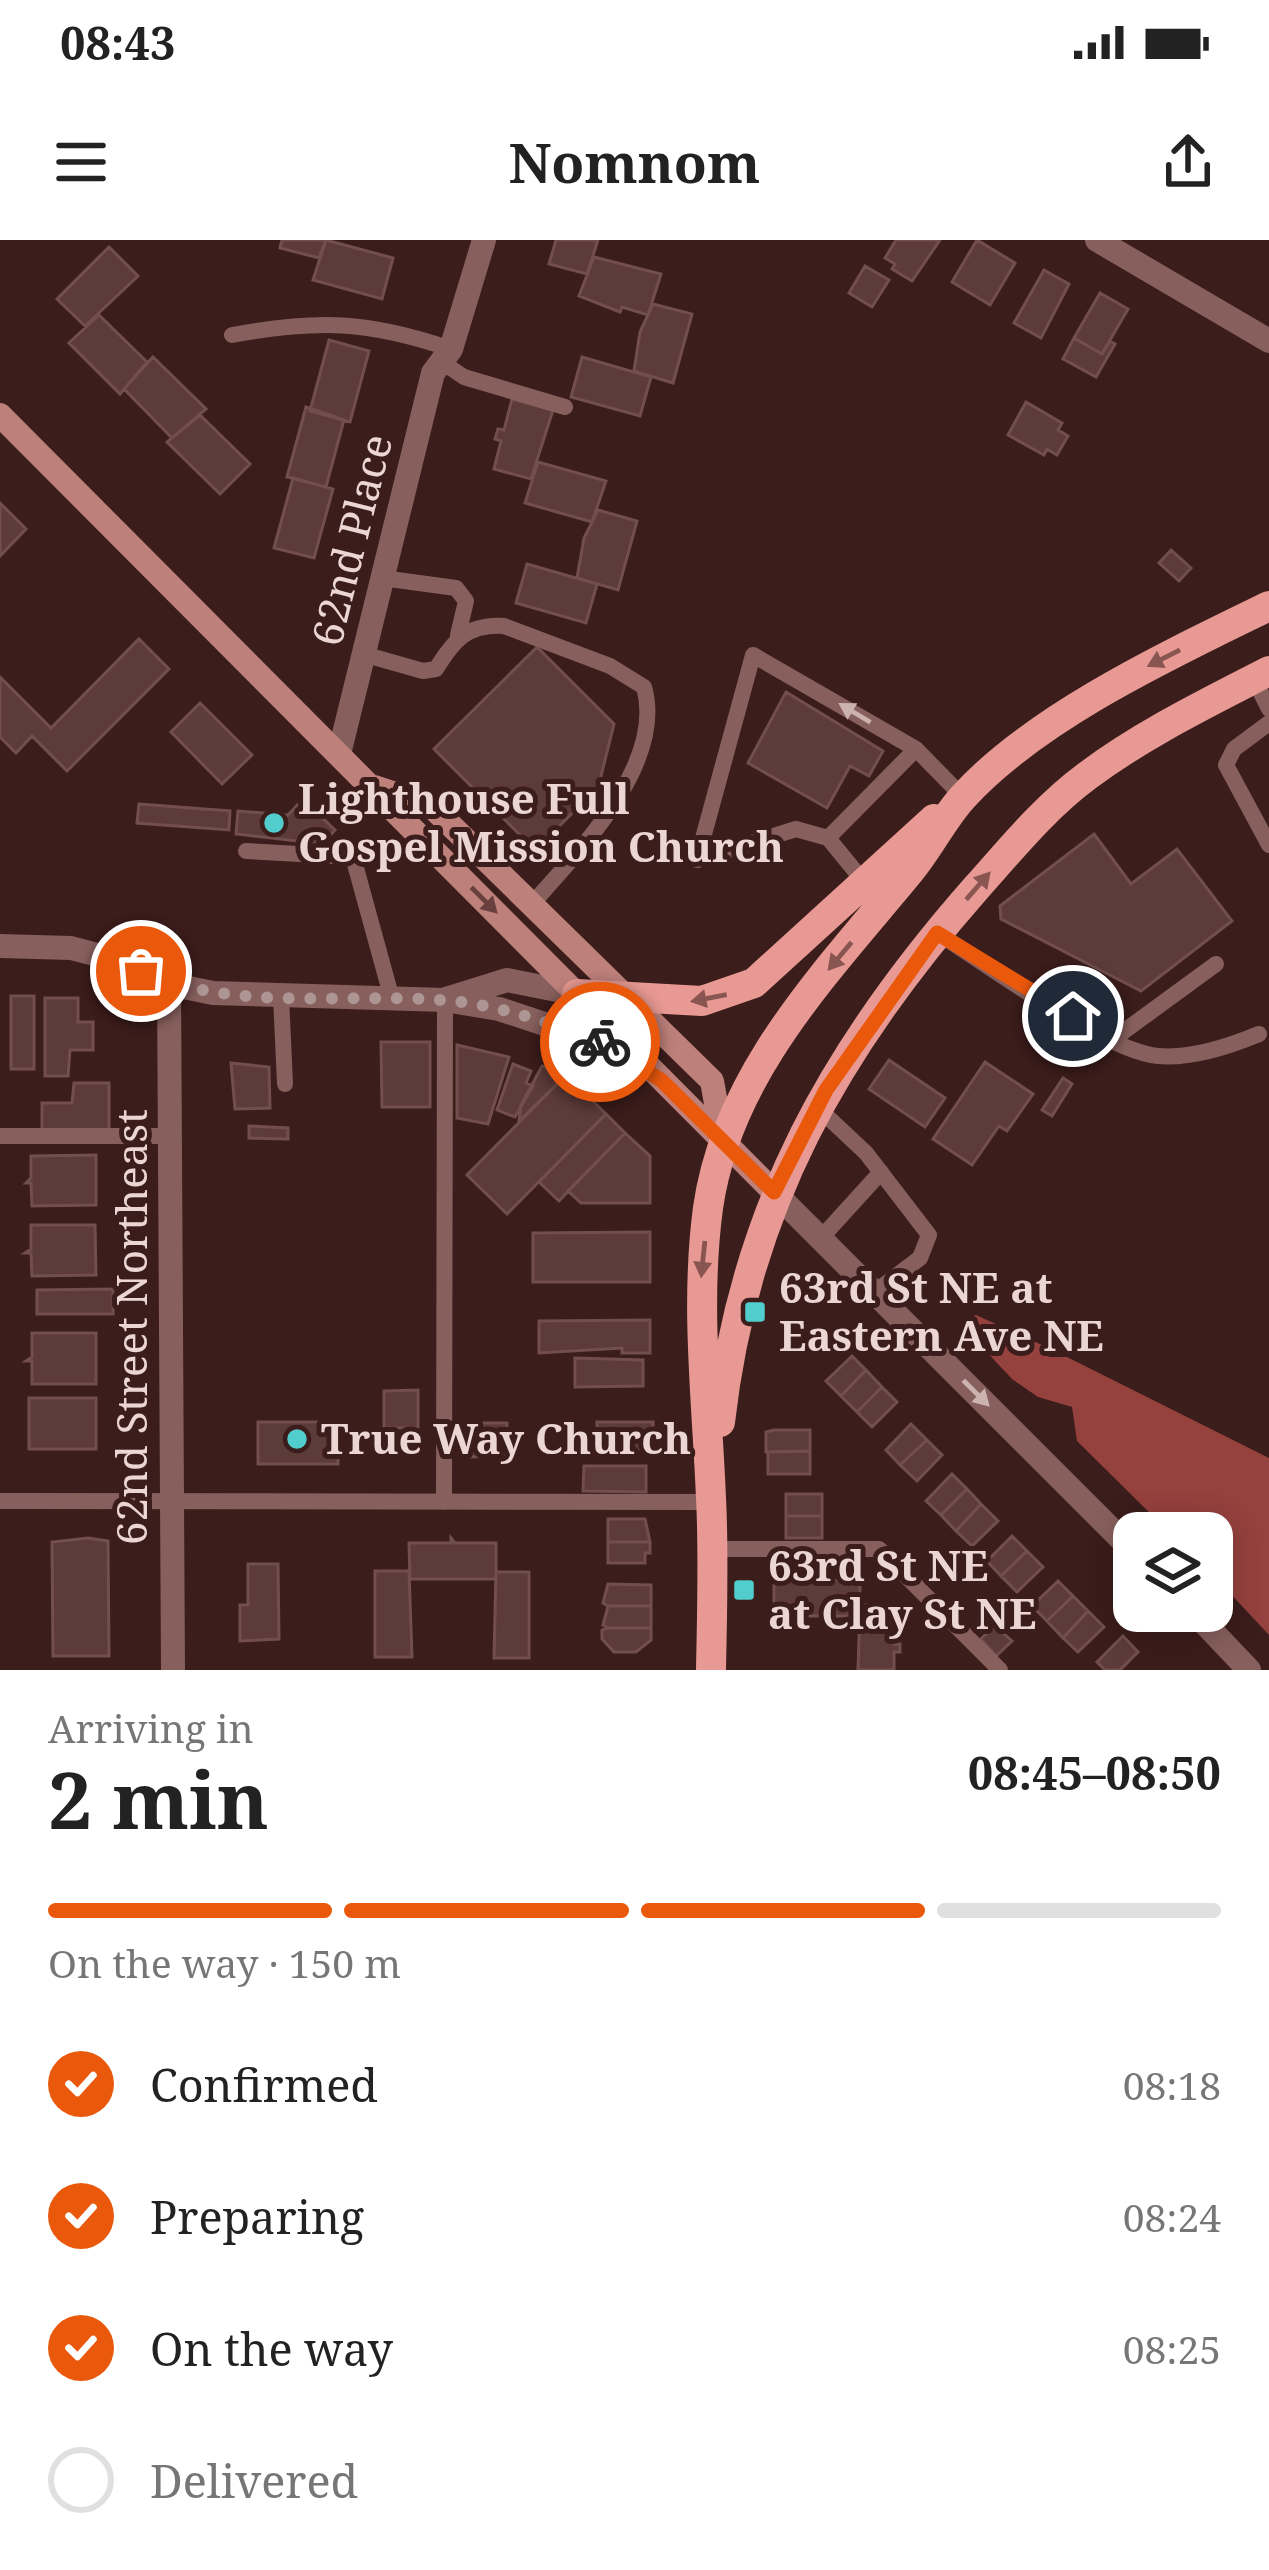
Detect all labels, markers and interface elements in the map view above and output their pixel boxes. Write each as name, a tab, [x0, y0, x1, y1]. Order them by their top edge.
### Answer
text: 08:43	[60, 12, 175, 73]
text: Nomnom	[509, 125, 760, 199]
icon: menu	[48, 129, 114, 195]
icon: share	[1155, 129, 1221, 195]
street label: 62nd Place	[297, 428, 404, 651]
one-way arrow	[1147, 647, 1182, 667]
one-way arrow	[838, 703, 872, 724]
place label: Lighthouse Full Gospel Mission Church	[298, 769, 784, 874]
marker: Lighthouse Full Gospel Mission Church	[261, 810, 287, 836]
one-way arrow	[964, 871, 991, 901]
one-way arrow	[469, 885, 497, 913]
pin	[90, 920, 192, 1022]
icon: bag	[108, 938, 174, 1004]
one-way arrow	[827, 941, 853, 971]
pin	[1022, 965, 1124, 1067]
courier	[540, 982, 660, 1102]
icon: home	[1040, 983, 1106, 1049]
one-way arrow	[690, 989, 728, 1008]
icon: bike	[567, 1009, 633, 1075]
street label: 62nd Street Northeast	[102, 1109, 159, 1545]
one-way arrow	[693, 1241, 712, 1278]
place label: 63rd St NE at Eastern Ave NE	[779, 1258, 1104, 1363]
marker: 63rd St NE at Eastern Ave NE	[742, 1299, 768, 1325]
one-way arrow	[962, 1379, 990, 1407]
place label: True Way Church	[321, 1409, 691, 1466]
marker: True Way Church	[284, 1426, 310, 1452]
map controls	[1113, 1512, 1233, 1632]
button: layers	[1113, 1512, 1233, 1632]
place label: 63rd St NE at Clay St NE	[768, 1536, 1036, 1641]
marker: 63rd St NE at Clay St NE	[731, 1577, 757, 1603]
text: Arriving in	[48, 1701, 254, 1754]
text: 08:45–08:50	[968, 1742, 1221, 1803]
text: 2 min	[48, 1746, 269, 1852]
text: On the way · 150 m	[48, 1936, 401, 1989]
icon: check	[48, 2051, 114, 2117]
text: Confirmed	[150, 2054, 378, 2115]
text: 08:18	[1123, 2058, 1221, 2111]
icon: check	[48, 2183, 114, 2249]
text: Preparing	[150, 2186, 364, 2247]
text: 08:24	[1123, 2190, 1221, 2243]
icon: check	[48, 2315, 114, 2381]
text: On the way	[150, 2318, 393, 2379]
text: 08:25	[1123, 2322, 1221, 2375]
text: Delivered	[150, 2450, 358, 2511]

